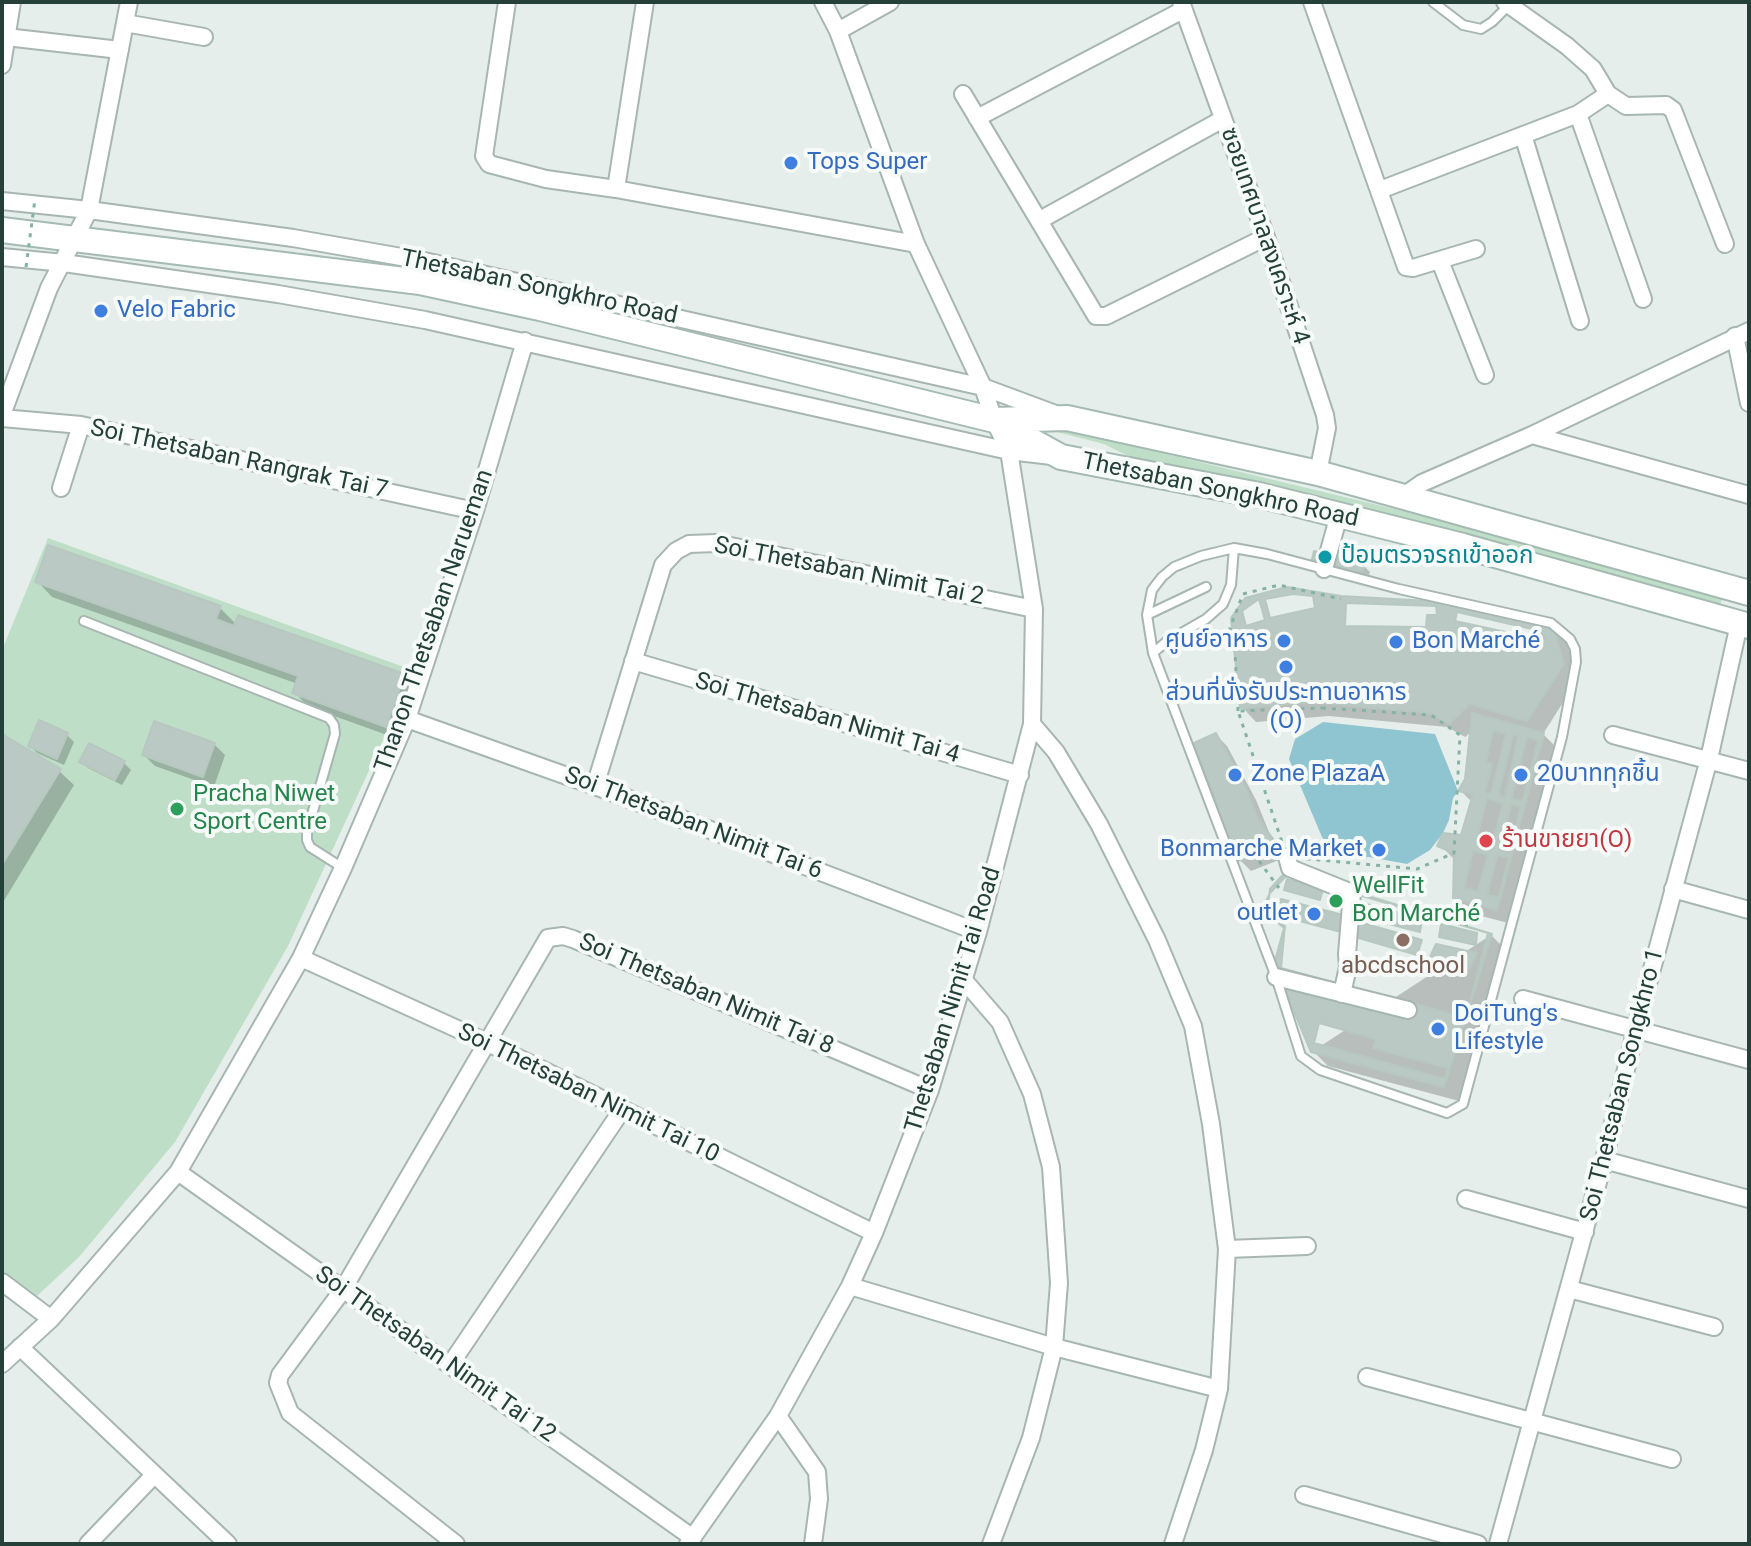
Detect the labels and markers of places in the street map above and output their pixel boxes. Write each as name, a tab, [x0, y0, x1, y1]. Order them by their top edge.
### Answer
place label: Tops Super	[807, 149, 927, 177]
marker: Tops Super	[782, 154, 800, 172]
place label: Velo Fabric	[117, 297, 236, 325]
marker: Velo Fabric	[92, 302, 110, 320]
place label: ป้อมตรวจรถเข้าออก	[1341, 543, 1533, 571]
marker: ป้อมตรวจรถเข้าออก	[1316, 548, 1334, 566]
place label: ศูนย์อาหาร	[1165, 627, 1268, 655]
place label: Bon Marché	[1412, 628, 1540, 656]
marker: ศูนย์อาหาร	[1275, 632, 1293, 650]
marker: Bon Marché	[1387, 633, 1405, 651]
marker: ส่วนที่นั่งรับประทานอาหาร (O)	[1277, 658, 1295, 676]
place label: ส่วนที่นั่งรับประทานอาหาร (O)	[1165, 680, 1407, 736]
place label: Zone PlazaA	[1251, 761, 1385, 789]
place label: 20บาททุกชิ้น	[1537, 761, 1660, 789]
marker: Zone PlazaA	[1226, 766, 1244, 784]
marker: 20บาททุกชิ้น	[1512, 766, 1530, 784]
place label: Pracha Niwet Sport Centre	[193, 781, 335, 837]
marker: Pracha Niwet Sport Centre	[168, 800, 186, 818]
place label: ร้านขายยา(O)	[1502, 827, 1632, 855]
marker: ร้านขายยา(O)	[1477, 832, 1495, 850]
place label: Bonmarche Market	[1160, 836, 1363, 864]
marker: Bonmarche Market	[1370, 841, 1388, 859]
place label: WellFit Bon Marché	[1352, 873, 1480, 929]
marker: WellFit Bon Marché	[1327, 892, 1345, 910]
place label: outlet	[1237, 900, 1298, 928]
marker: outlet	[1305, 905, 1323, 923]
marker: abcdschool	[1394, 931, 1412, 949]
place label: abcdschool	[1341, 953, 1465, 981]
place label: DoiTung's Lifestyle	[1454, 1001, 1558, 1057]
marker: DoiTung's Lifestyle	[1429, 1020, 1447, 1038]

